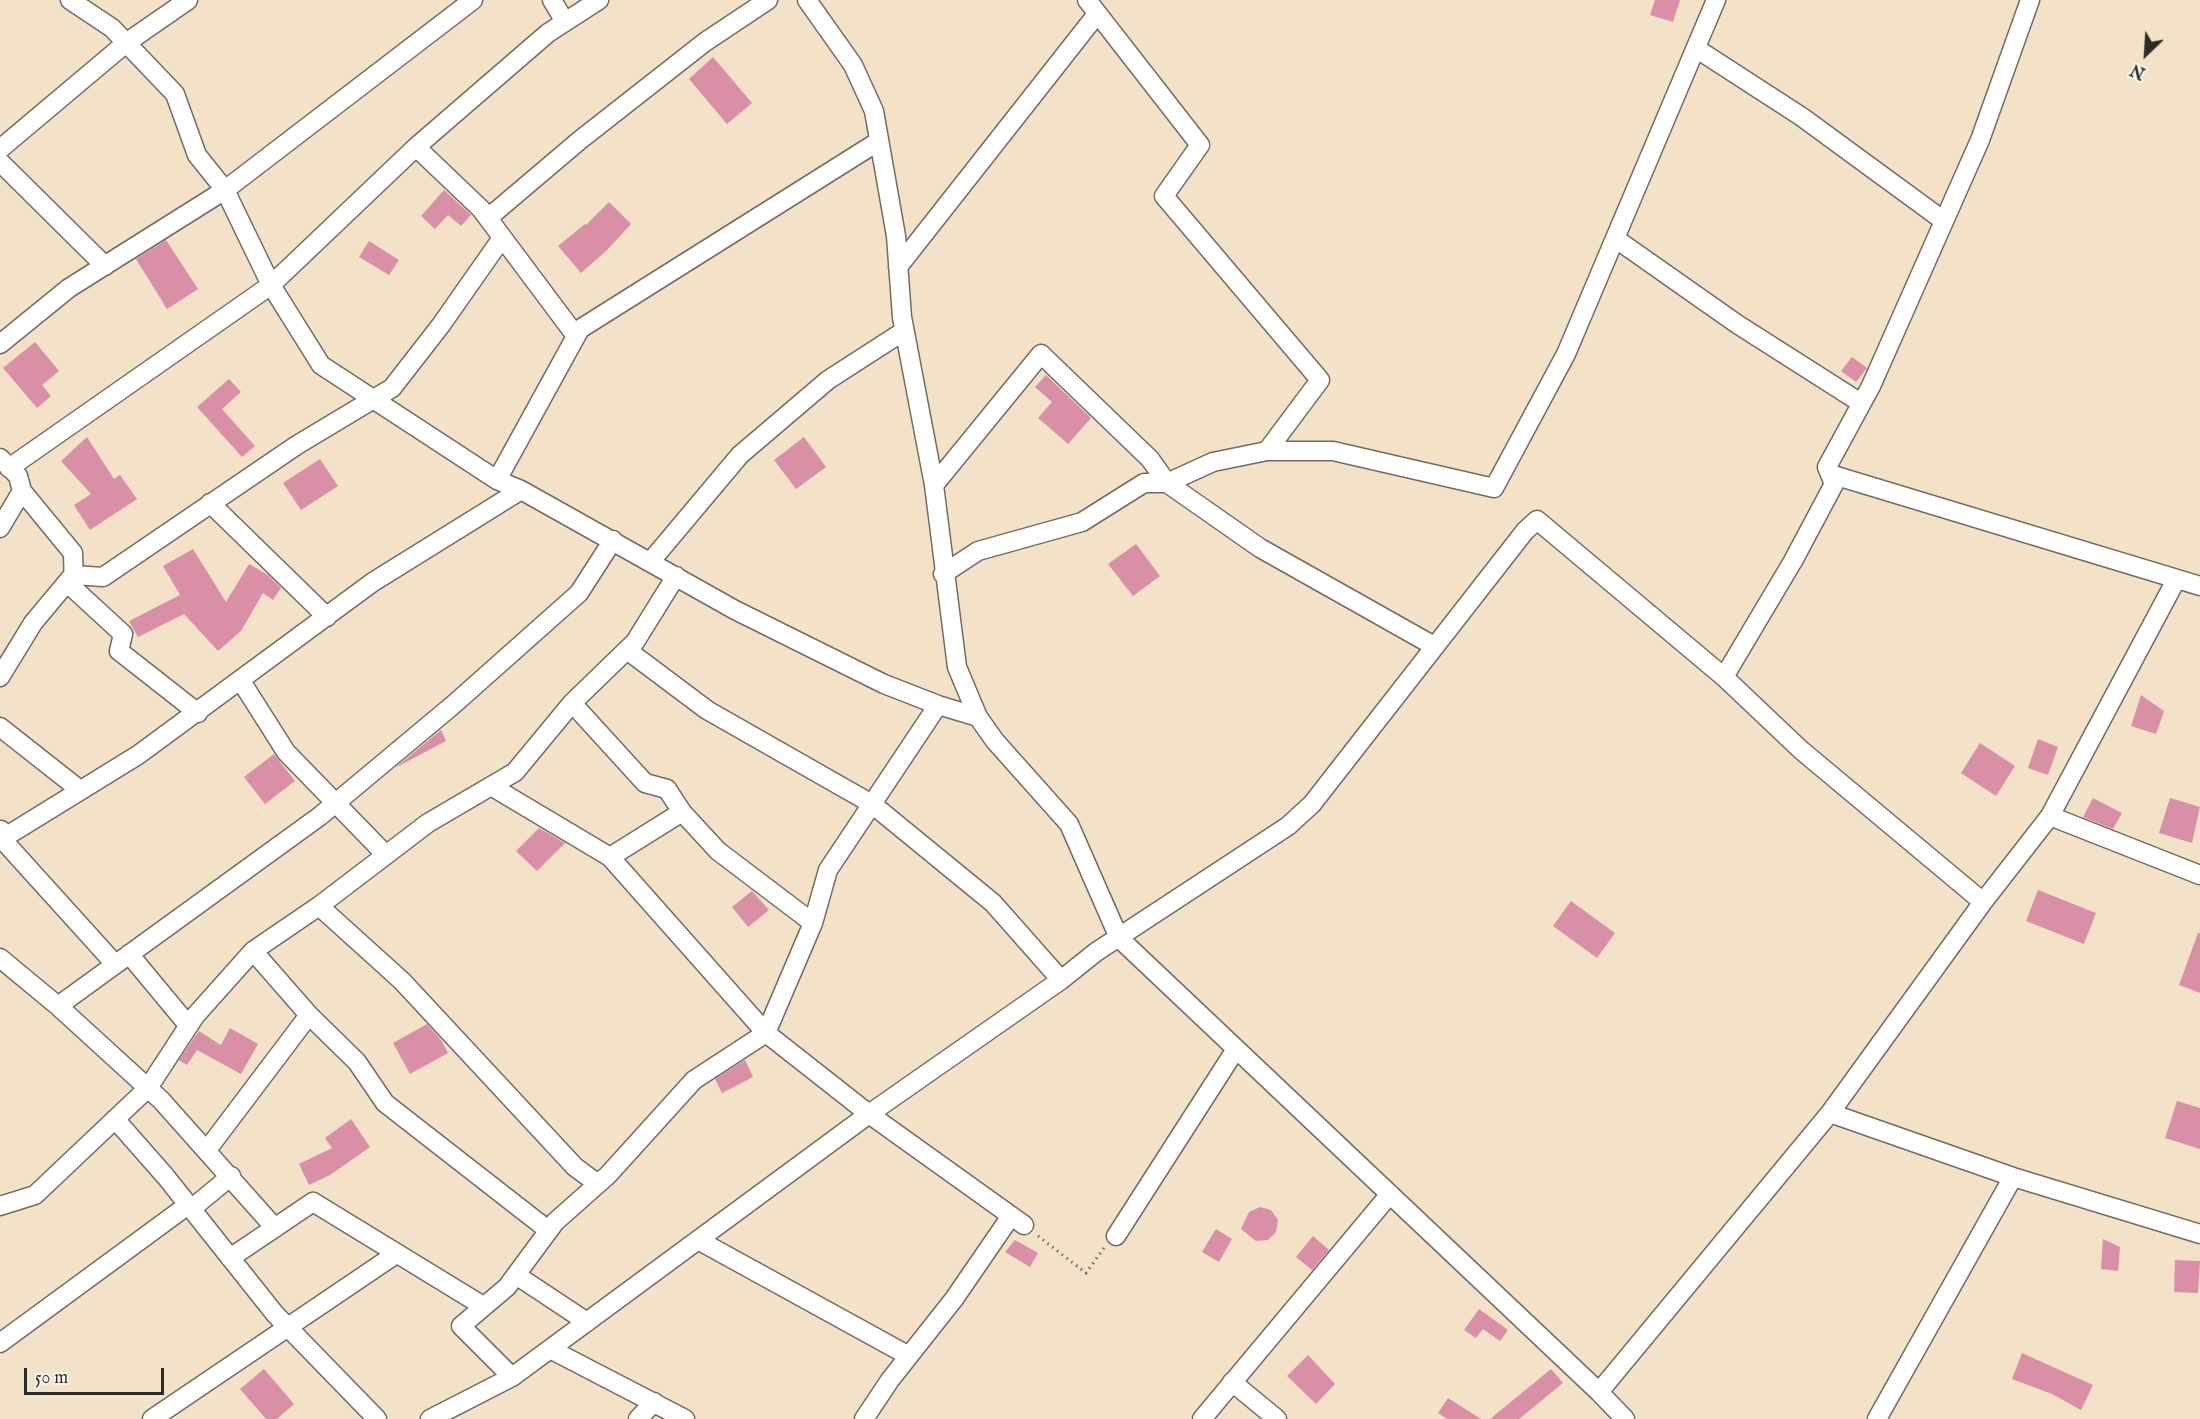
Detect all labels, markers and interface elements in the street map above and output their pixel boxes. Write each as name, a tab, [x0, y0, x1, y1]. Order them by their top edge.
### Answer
north arrow	[2116, 24, 2176, 84]
text: N	[2128, 58, 2149, 82]
scale bar	[27, 1356, 166, 1394]
text: 50 m	[35, 1367, 68, 1390]

